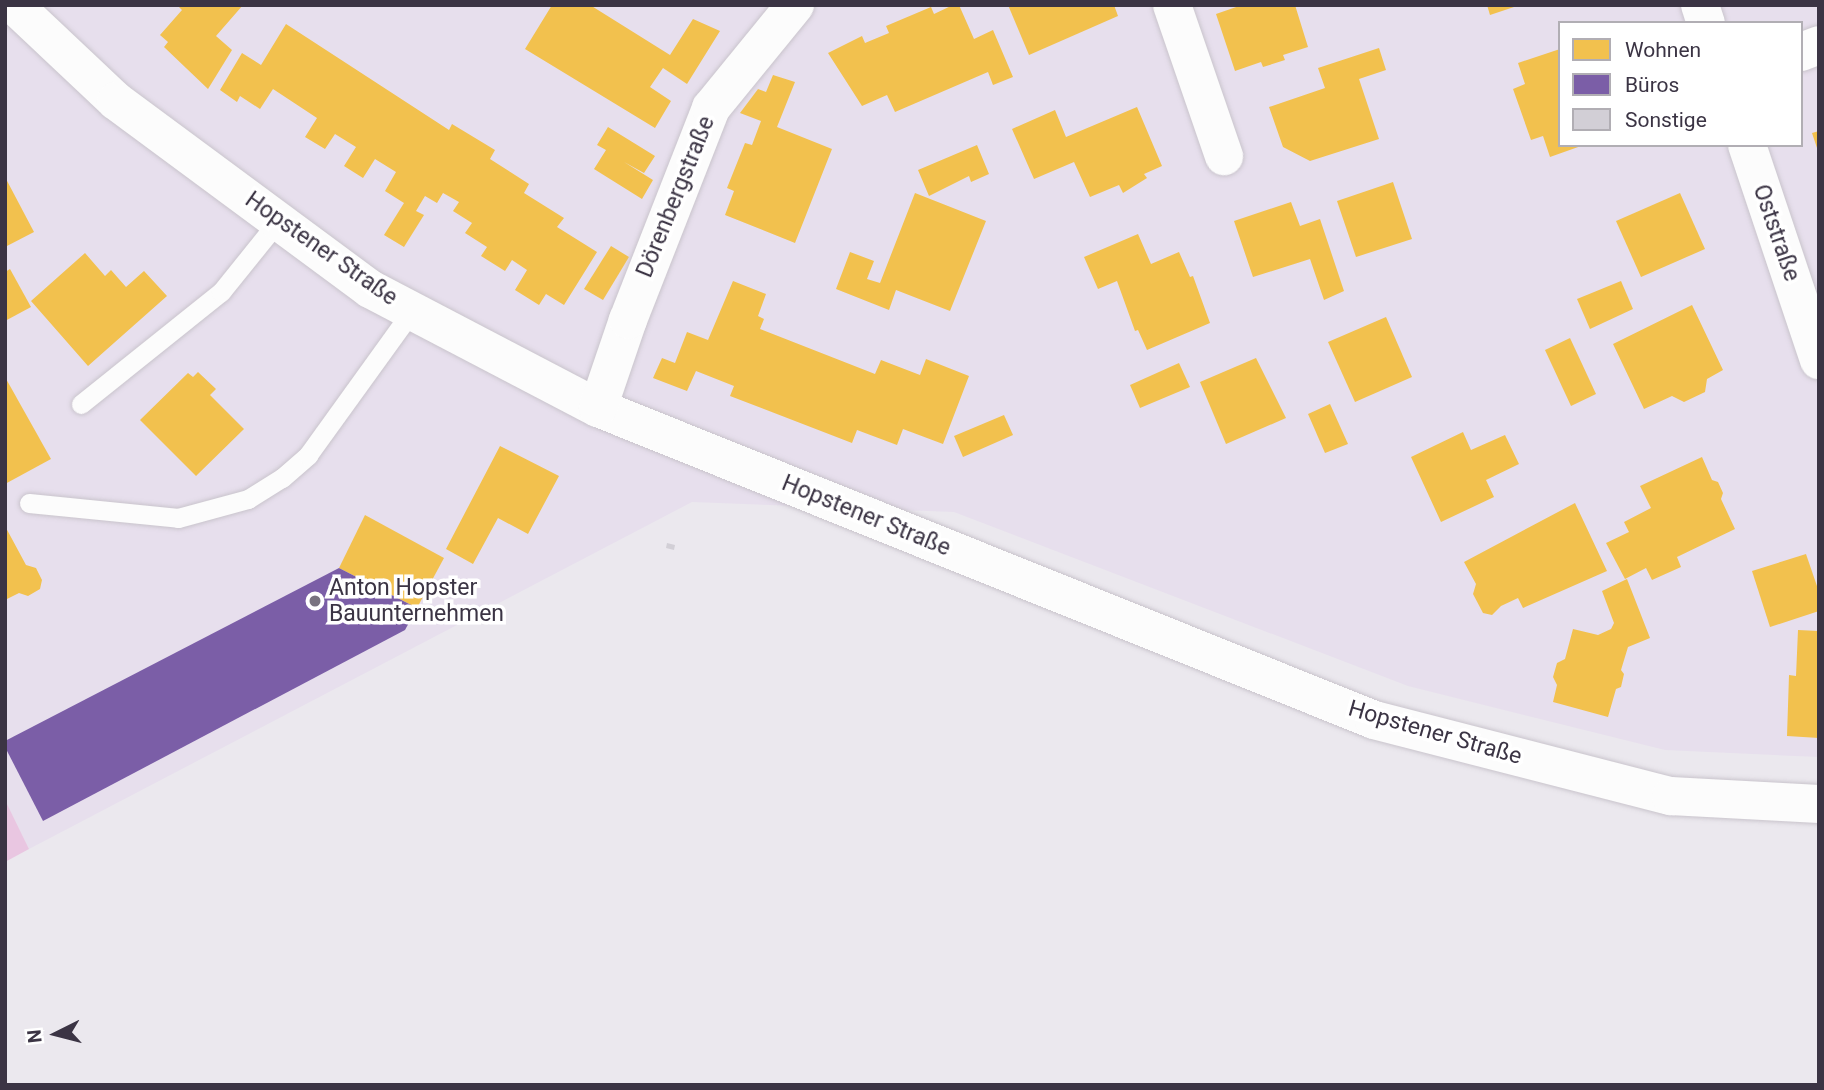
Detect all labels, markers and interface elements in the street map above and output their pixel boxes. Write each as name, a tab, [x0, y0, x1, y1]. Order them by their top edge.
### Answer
legend	[1558, 21, 1803, 147]
text: Wohnen	[1625, 38, 1701, 62]
text: Büros	[1625, 73, 1679, 97]
text: Sonstige	[1625, 108, 1707, 132]
street label: Dörenbergstraße	[631, 112, 721, 282]
street label: Oststraße	[1747, 181, 1805, 285]
street label: Hopstener Straße	[240, 186, 402, 312]
street label: Hopstener Straße	[778, 470, 954, 562]
place label: Anton Hopster Bauunternehmen	[329, 574, 504, 628]
marker: Anton Hopster Bauunternehmen	[307, 593, 323, 609]
street label: Hopstener Straße	[1345, 695, 1525, 771]
north arrow	[21, 999, 91, 1069]
text: N	[22, 1028, 47, 1044]

